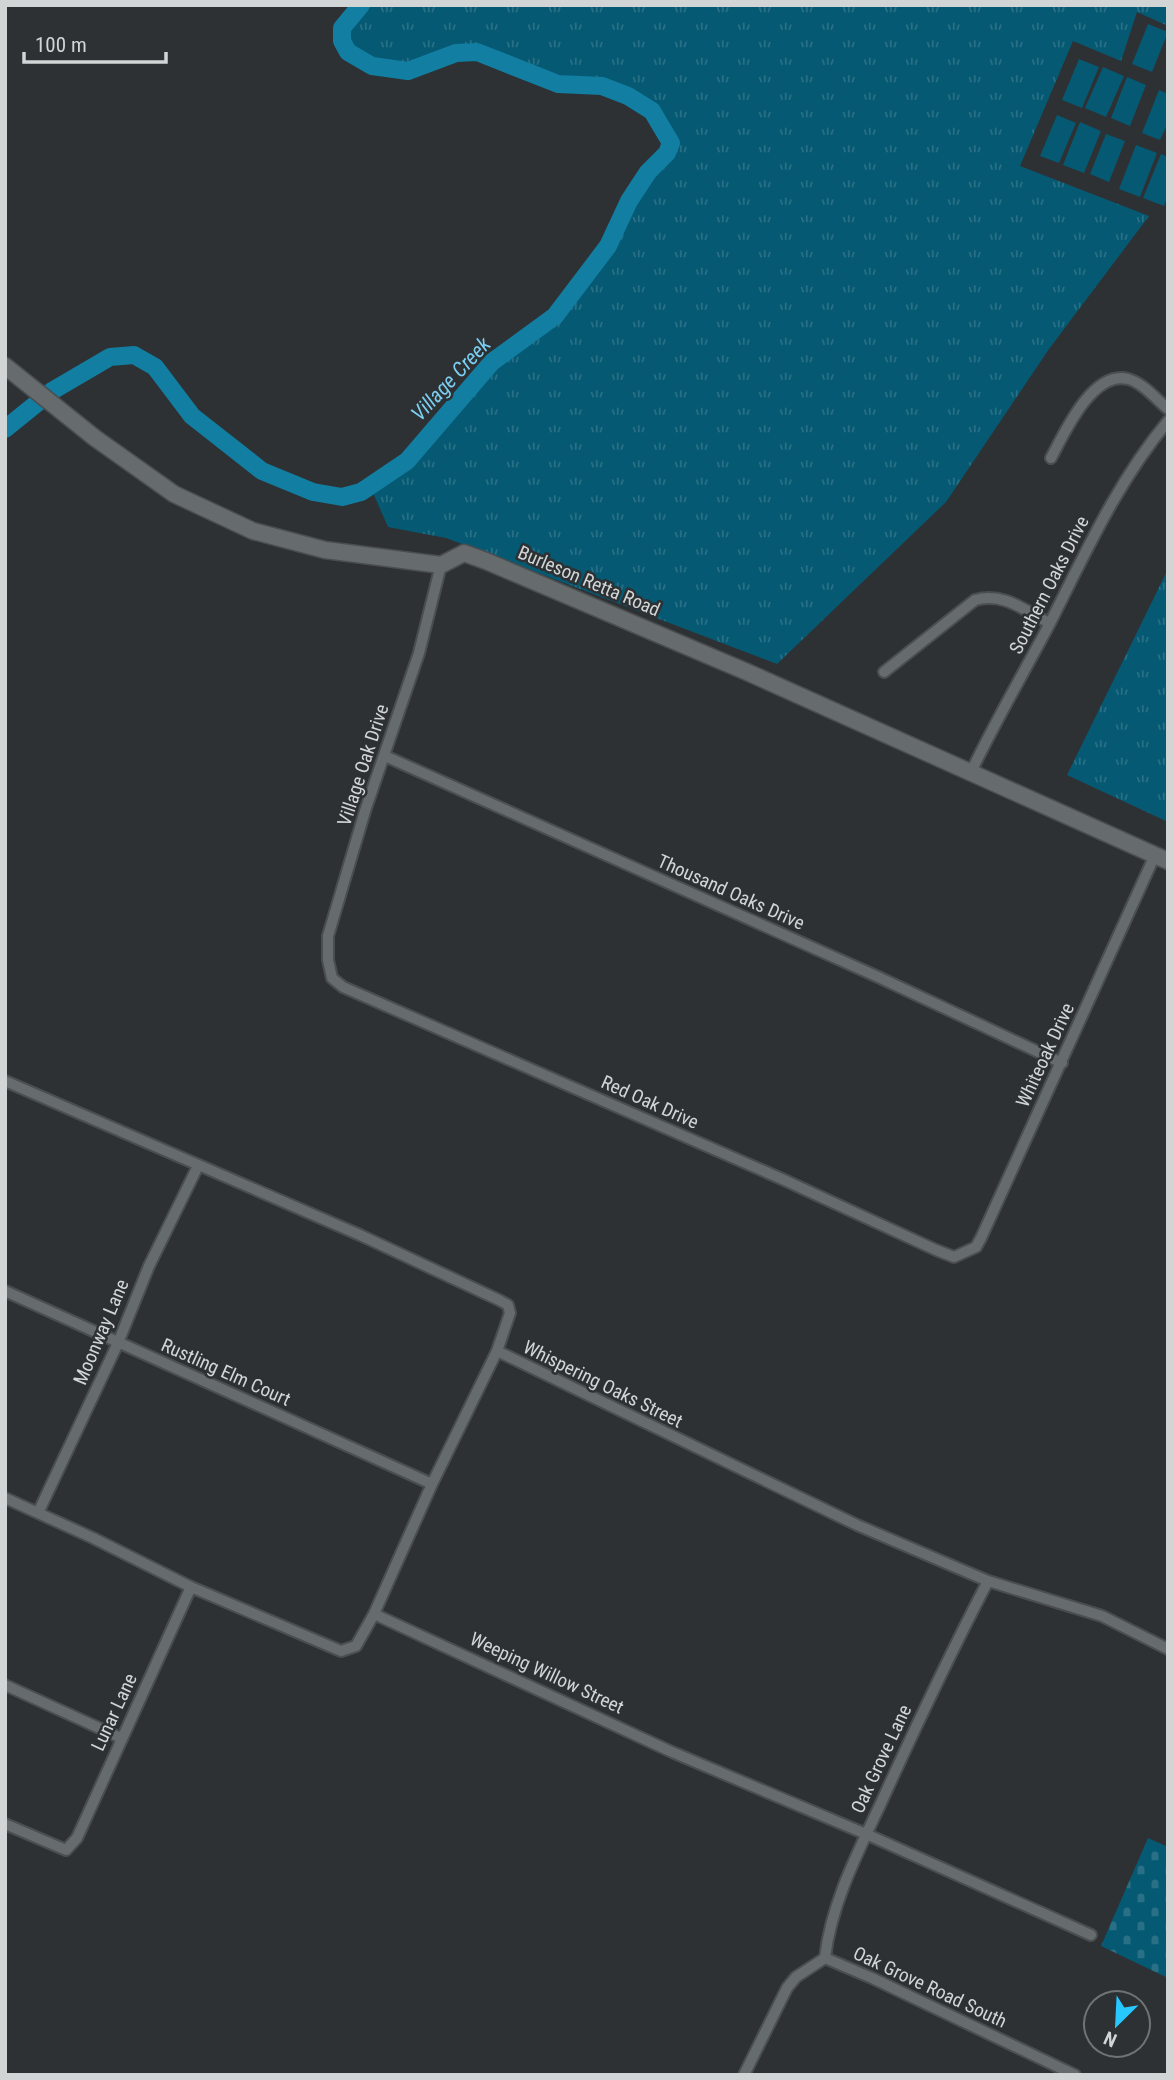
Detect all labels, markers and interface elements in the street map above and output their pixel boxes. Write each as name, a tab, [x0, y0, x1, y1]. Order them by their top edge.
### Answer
scale bar	[24, 21, 166, 65]
text: 100 m	[35, 33, 87, 57]
water label: Village Creek	[406, 332, 496, 426]
street label: Southern Oaks Drive	[1004, 512, 1094, 658]
street label: Burleson Retta Road	[514, 541, 664, 621]
street label: Village Oak Drive	[332, 701, 394, 829]
street label: Thousand Oaks Drive	[654, 849, 808, 935]
street label: Whiteoak Drive	[1011, 999, 1079, 1111]
street label: Red Oak Drive	[598, 1070, 702, 1134]
street label: Moonway Lane	[68, 1276, 134, 1388]
street label: Rustling Elm Court	[158, 1333, 294, 1411]
street label: Whispering Oaks Street	[519, 1335, 687, 1433]
street label: Weeping Willow Street	[466, 1627, 628, 1719]
street label: Lunar Lane	[86, 1670, 142, 1754]
street label: Oak Grove Lane	[846, 1701, 916, 1817]
street label: Oak Grove Road South	[850, 1941, 1010, 2033]
north arrow	[1082, 1989, 1152, 2059]
text: N	[1100, 2026, 1120, 2052]

